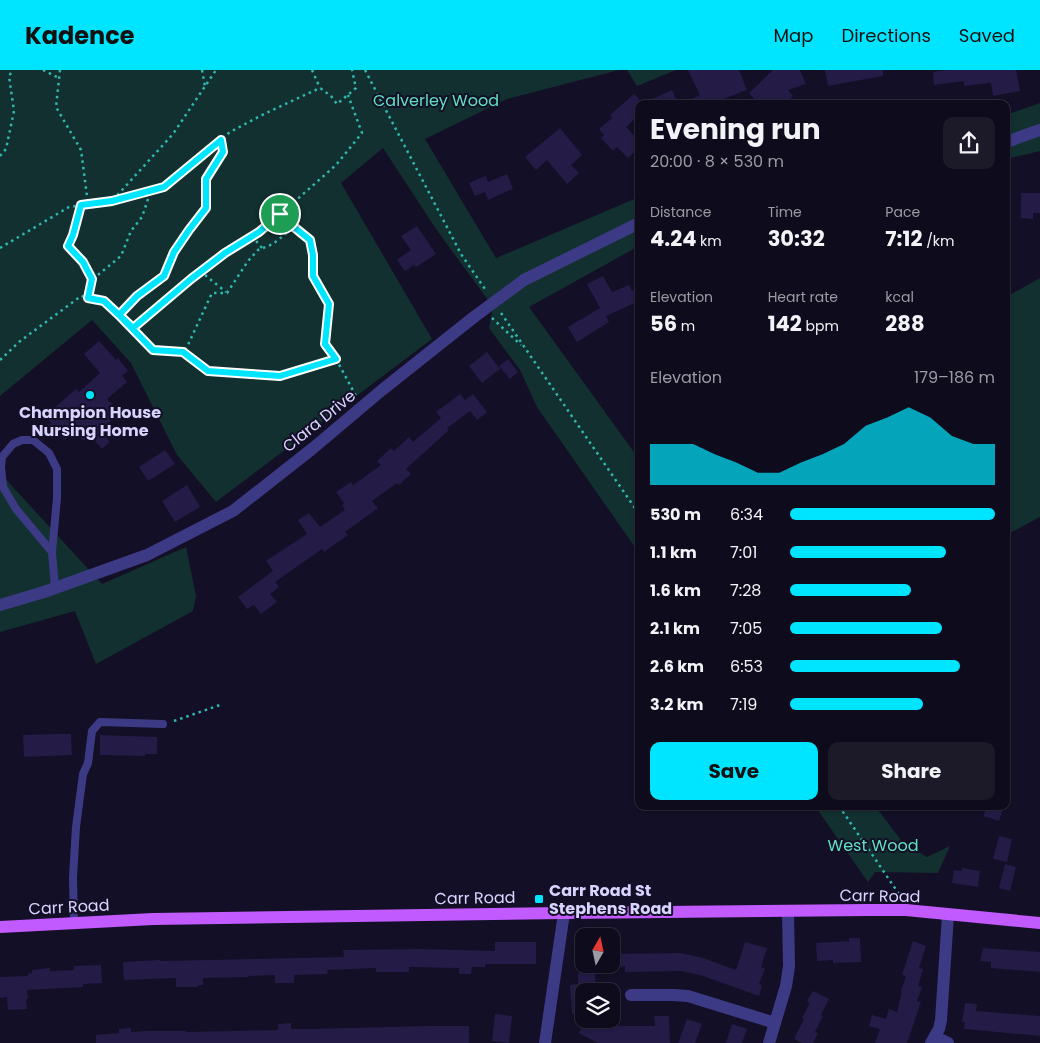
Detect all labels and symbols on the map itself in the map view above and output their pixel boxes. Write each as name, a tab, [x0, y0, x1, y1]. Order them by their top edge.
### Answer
park label: Calverley Wood	[373, 89, 499, 112]
pin	[259, 193, 301, 235]
street label: Clara Drive	[277, 384, 361, 458]
marker: Champion House Nursing Home	[84, 389, 96, 401]
place label: Champion House Nursing Home	[19, 401, 161, 442]
park label: West Wood	[828, 834, 918, 857]
place label: Carr Road St Stephens Road	[549, 879, 672, 920]
street label: Carr Road	[839, 884, 921, 908]
street label: Carr Road	[434, 886, 516, 910]
street label: Carr Road	[28, 893, 110, 921]
marker: Carr Road St Stephens Road	[533, 893, 545, 905]
north arrow	[575, 928, 620, 972]

